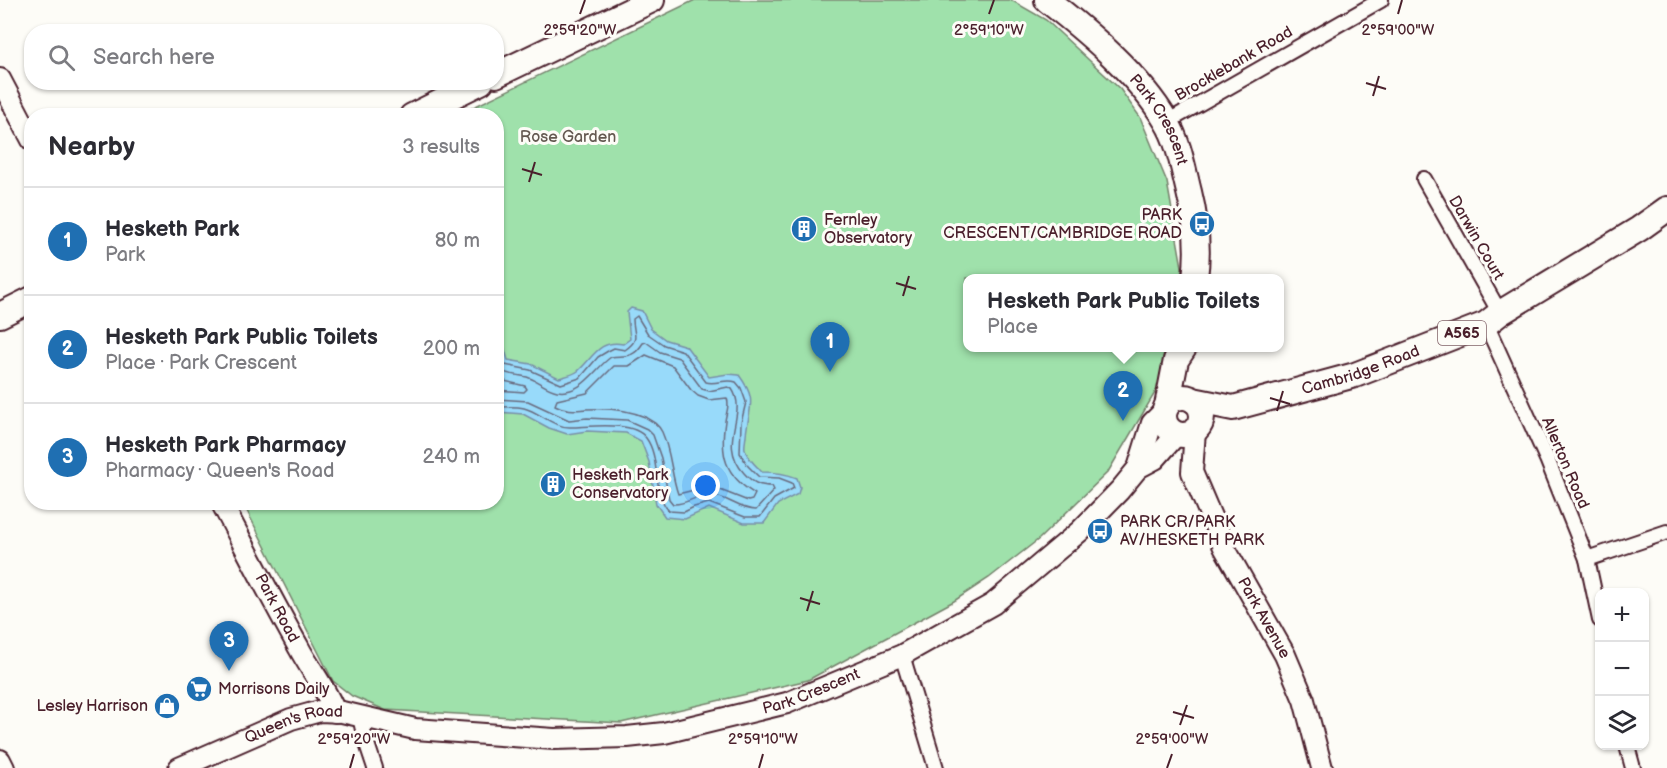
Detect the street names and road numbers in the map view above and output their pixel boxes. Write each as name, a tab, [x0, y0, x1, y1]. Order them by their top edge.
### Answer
street label: Brocklebank Road	[1172, 23, 1296, 105]
street label: Park Crescent	[1125, 70, 1192, 167]
street label: Darwin Court	[1444, 192, 1508, 284]
road number: A565	[1438, 321, 1486, 345]
street label: Cambridge Road	[1300, 341, 1422, 398]
street label: Allerton Road	[1537, 414, 1593, 512]
street label: Park Road	[251, 570, 303, 646]
street label: Park Avenue	[1234, 574, 1295, 662]
street label: Park Crescent	[761, 664, 863, 718]
street label: Queen's Road	[242, 701, 343, 748]

